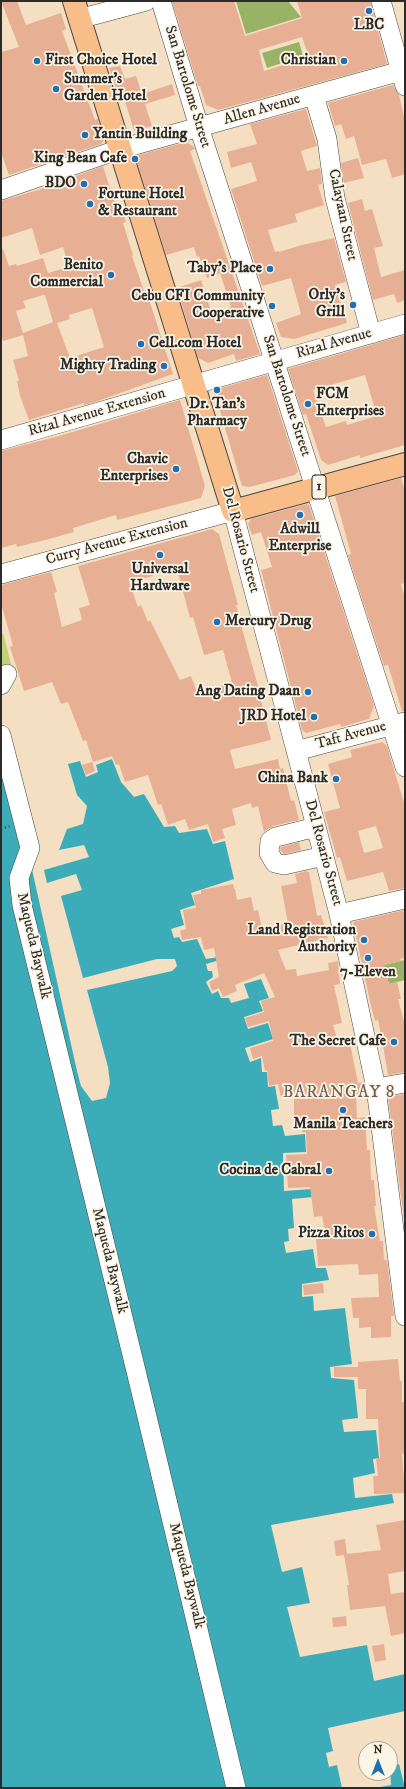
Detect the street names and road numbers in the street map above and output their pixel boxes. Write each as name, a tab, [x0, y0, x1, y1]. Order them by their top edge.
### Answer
street label: San Bartolome Street	[160, 24, 214, 150]
street label: Allen Avenue	[222, 90, 302, 130]
street label: Calayaan Street	[323, 167, 361, 263]
street label: Rizal Avenue	[294, 325, 374, 363]
street label: San Bartolome Street	[258, 333, 314, 459]
street label: Rizal Avenue Extension	[26, 385, 168, 441]
road number: 1	[312, 475, 326, 499]
street label: Del Rosario Street	[217, 485, 263, 595]
street label: Curry Avenue Extension	[44, 514, 190, 570]
street label: Taft Avenue	[314, 718, 388, 754]
street label: Del Rosario Street	[300, 798, 346, 908]
street label: Maqueda Baywalk	[12, 891, 54, 1001]
street label: Maqueda Baywalk	[87, 1206, 131, 1316]
street label: Maqueda Baywalk	[164, 1521, 208, 1631]

